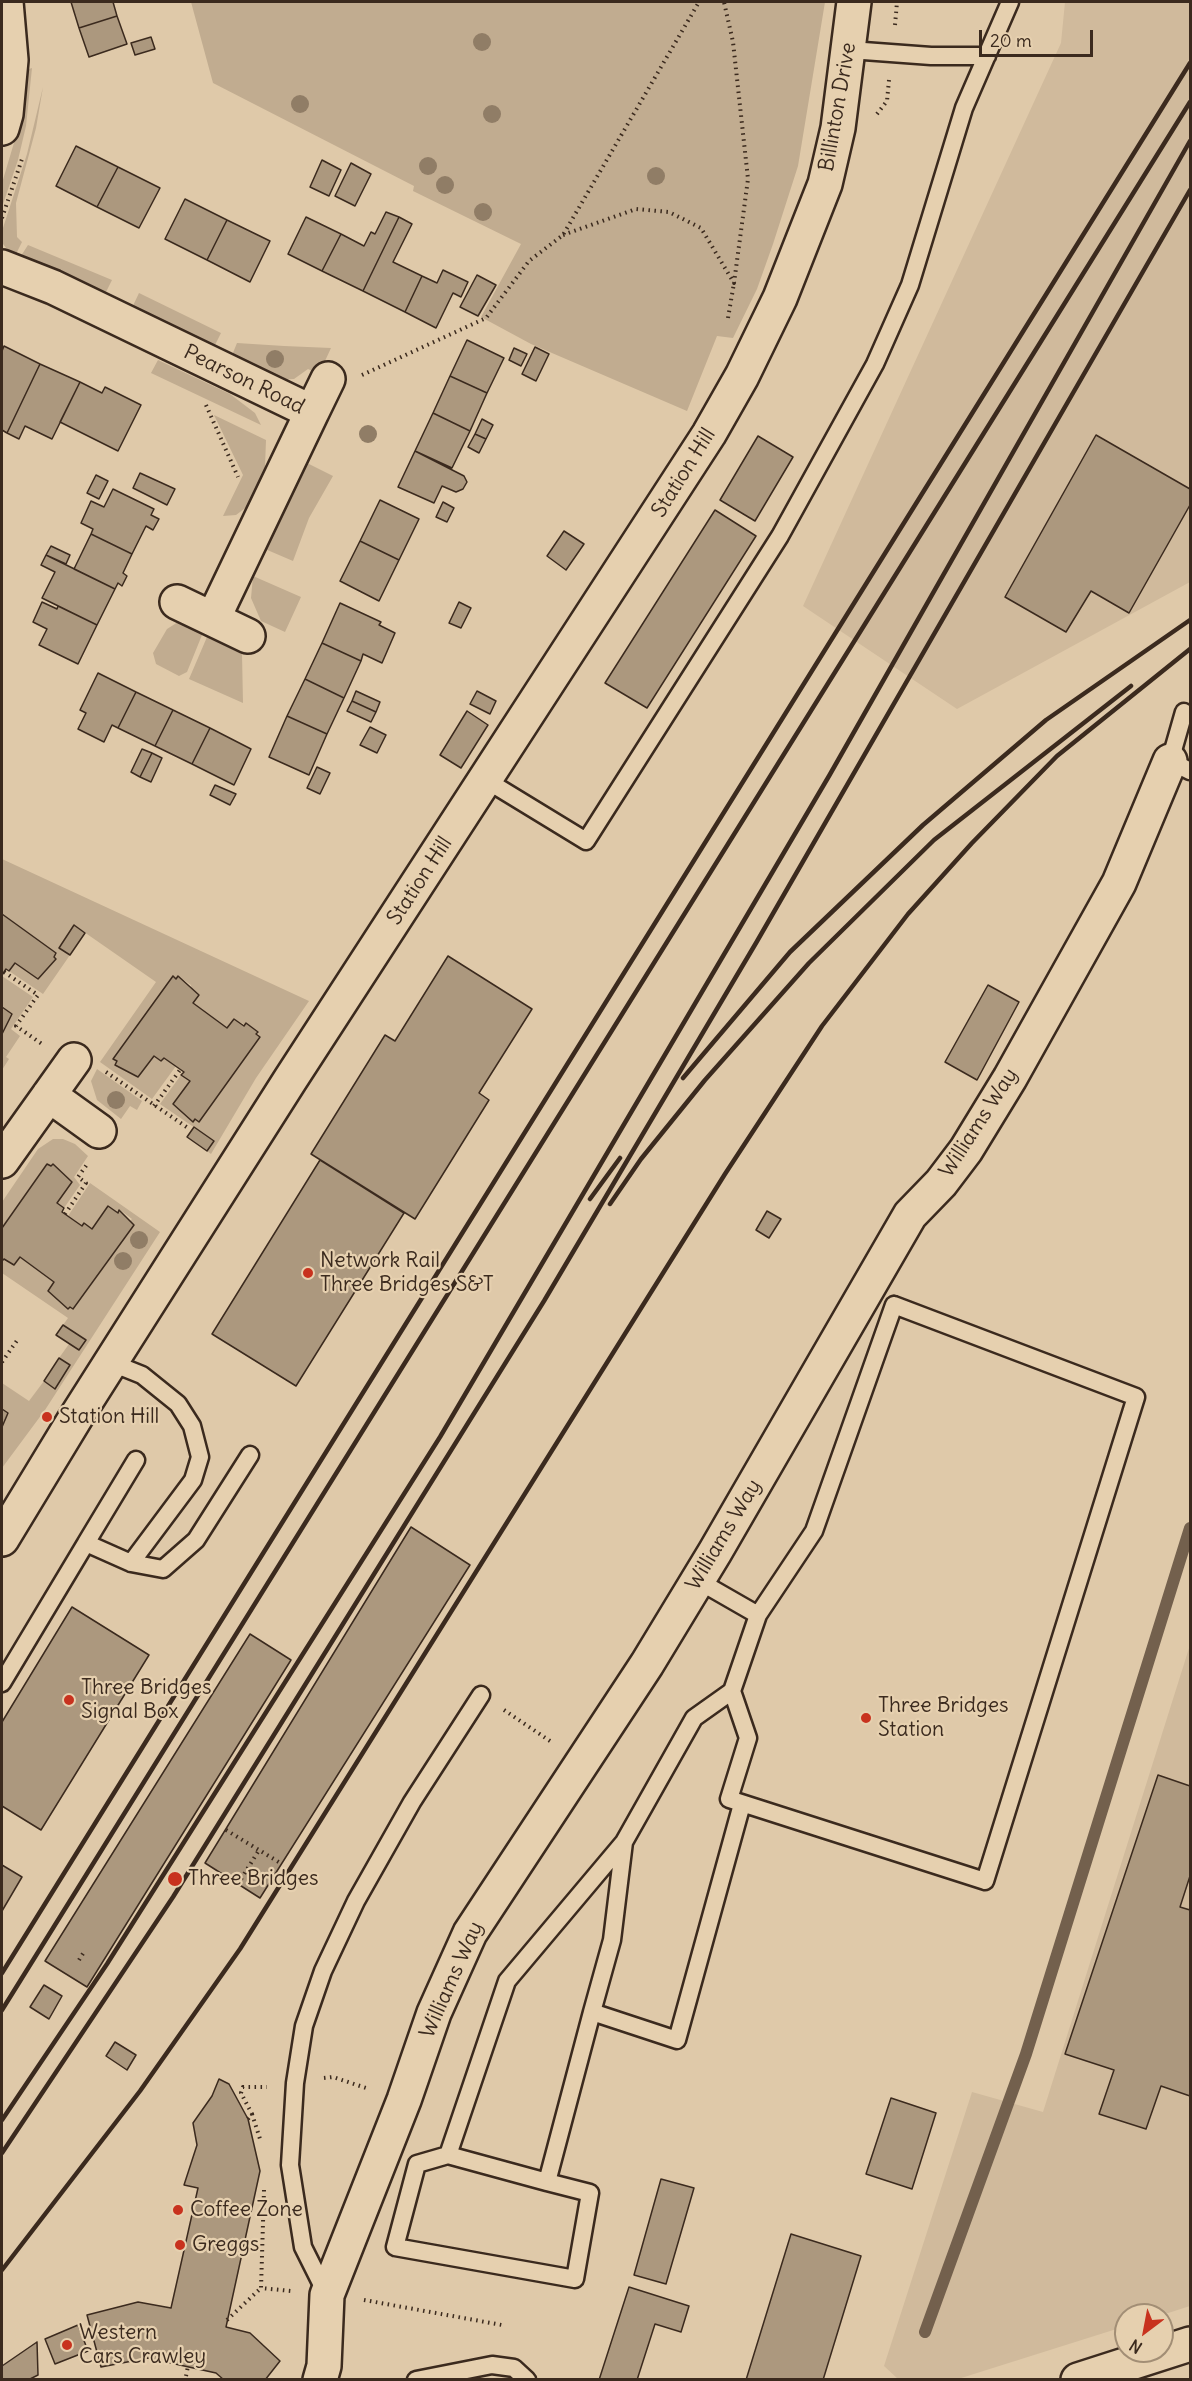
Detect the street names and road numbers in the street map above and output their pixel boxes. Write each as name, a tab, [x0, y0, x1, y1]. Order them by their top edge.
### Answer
street label: Billinton Drive	[814, 41, 862, 173]
street label: Pearson Road	[179, 340, 309, 420]
street label: Station Hill	[647, 424, 721, 522]
street label: Station Hill	[382, 832, 458, 930]
street label: Williams Way	[934, 1064, 1024, 1182]
street label: Williams Way	[681, 1475, 767, 1595]
street label: Williams Way	[415, 1918, 489, 2042]

